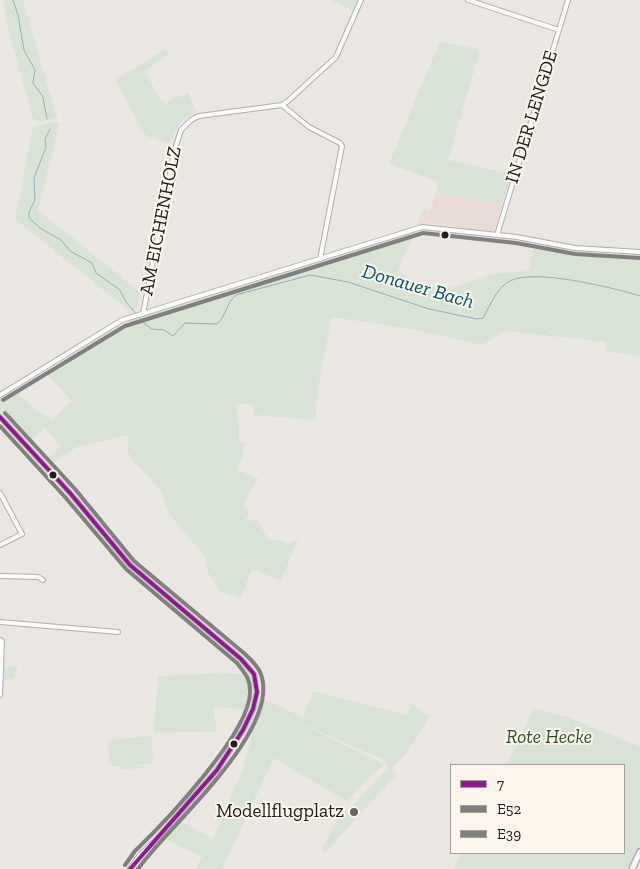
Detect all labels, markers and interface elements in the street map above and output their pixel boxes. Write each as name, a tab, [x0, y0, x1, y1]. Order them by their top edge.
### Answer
street label: IN DER LENGDE	[501, 48, 563, 186]
street label: AM EICHENHOLZ	[135, 145, 187, 297]
unlabelled marker	[440, 230, 450, 240]
water label: Donauer Bach	[359, 260, 477, 314]
unlabelled marker	[48, 470, 58, 480]
park label: Rote Hecke	[506, 727, 592, 749]
unlabelled marker	[229, 739, 239, 749]
legend	[450, 764, 625, 854]
text: 7	[497, 775, 504, 793]
text: E52	[497, 800, 521, 818]
place label: Modellflugplatz	[216, 801, 344, 823]
marker: Modellflugplatz	[348, 806, 360, 818]
text: E39	[497, 825, 521, 843]

